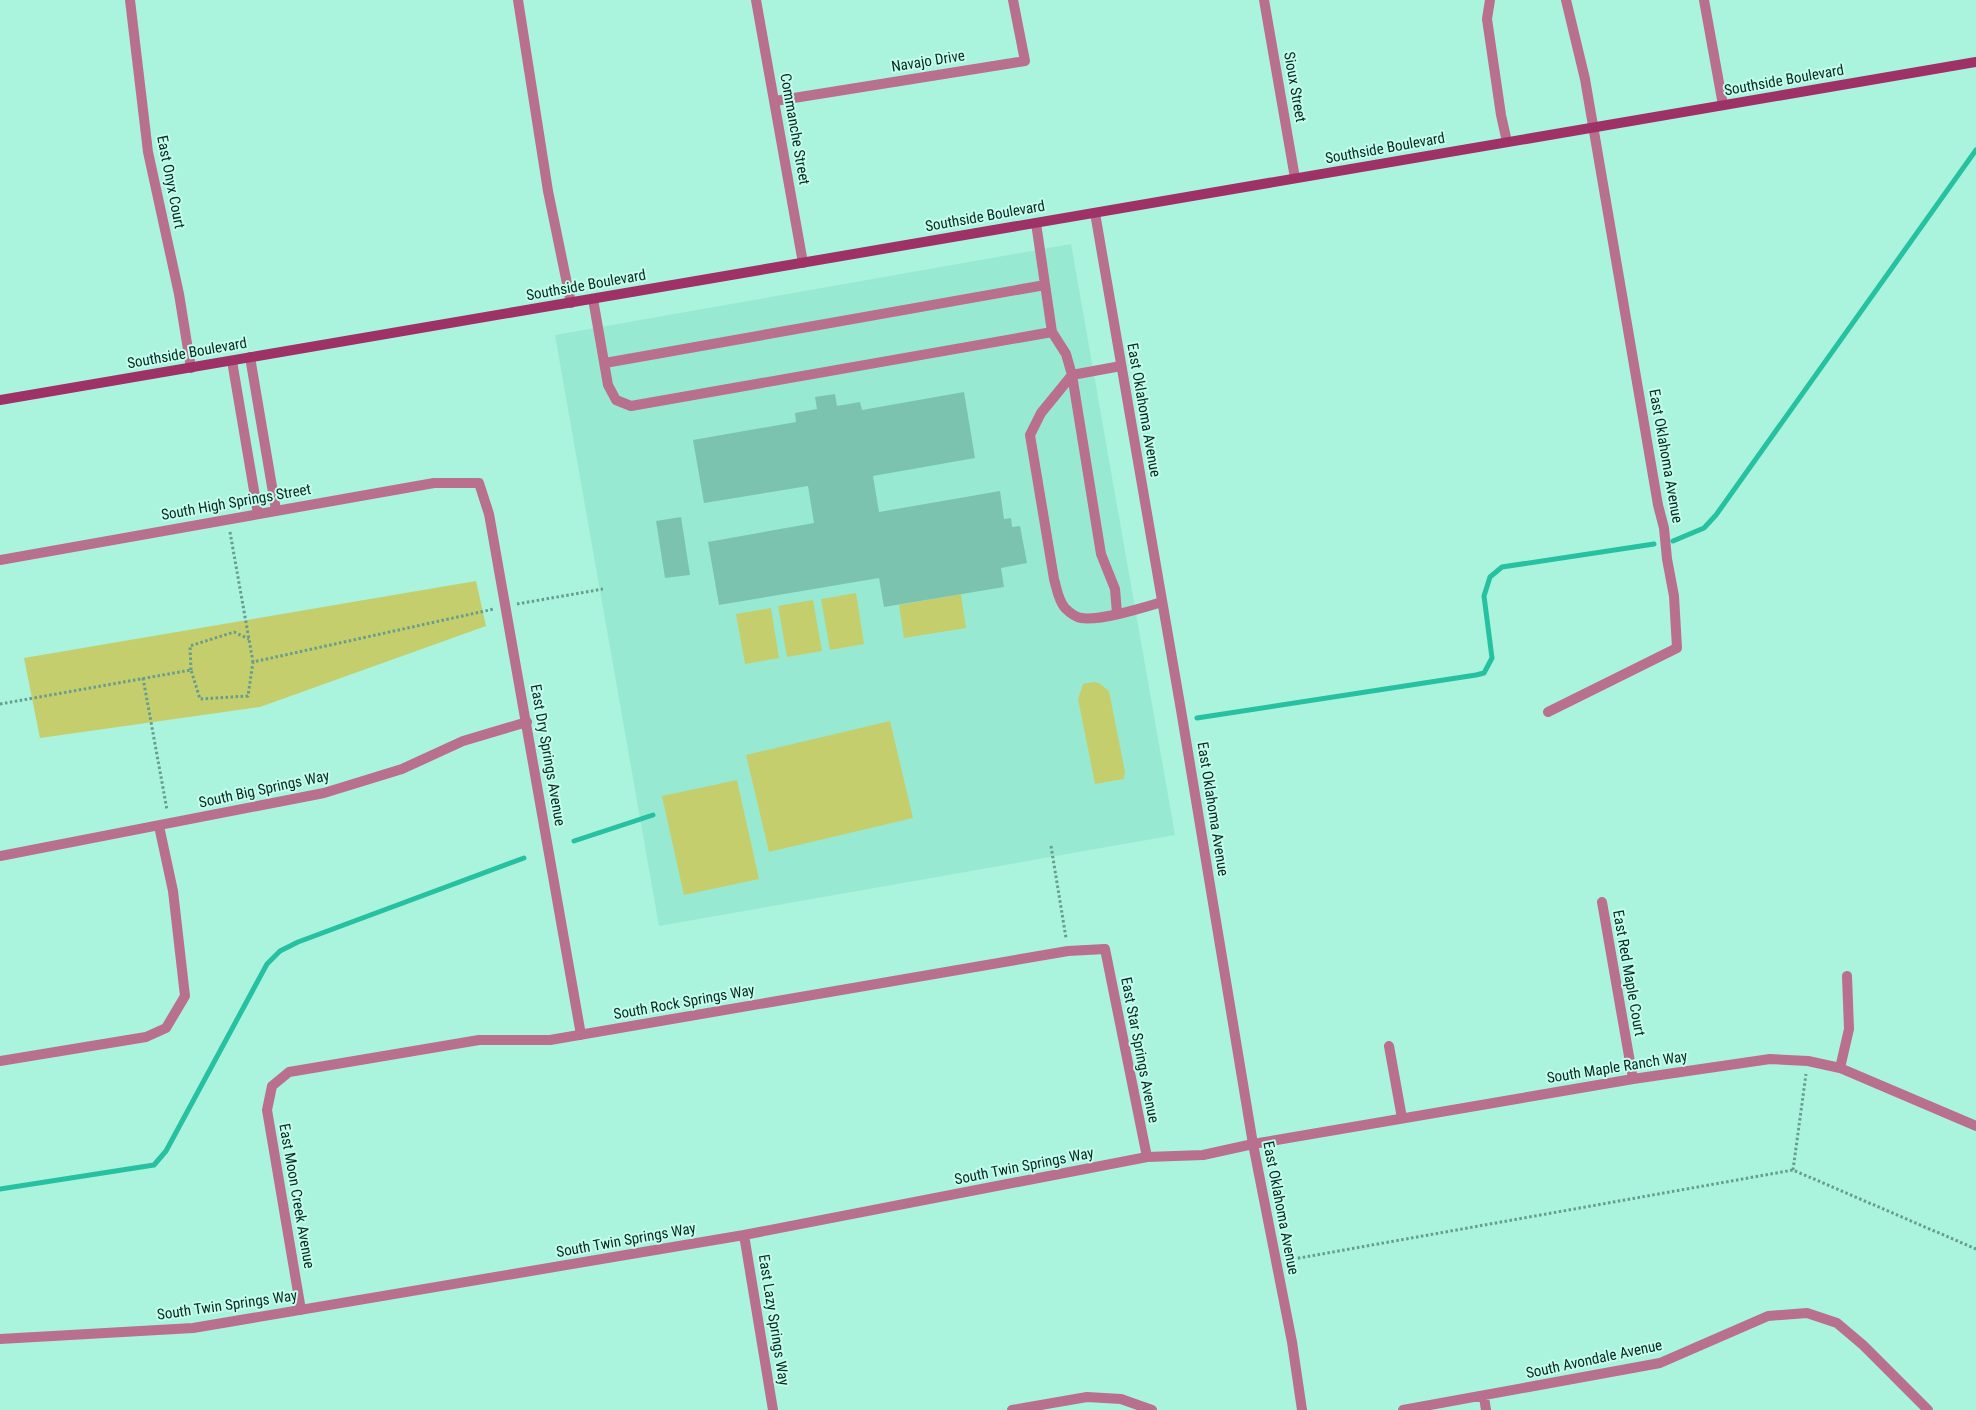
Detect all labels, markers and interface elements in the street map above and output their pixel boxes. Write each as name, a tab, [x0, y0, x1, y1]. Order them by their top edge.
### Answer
street label: Navajo Drive	[890, 46, 966, 76]
street label: Sioux Street	[1280, 50, 1310, 124]
street label: Southside Boulevard	[1723, 61, 1845, 99]
street label: Commanche Street	[776, 72, 814, 186]
street label: Southside Boulevard	[1324, 129, 1446, 167]
street label: East Onyx Court	[153, 134, 189, 230]
street label: Southside Boulevard	[924, 197, 1046, 235]
street label: Southside Boulevard	[525, 266, 647, 304]
street label: Southside Boulevard	[126, 334, 248, 372]
street label: East Oklahoma Avenue	[1123, 342, 1165, 478]
street label: East Oklahoma Avenue	[1645, 388, 1687, 524]
street label: South High Springs Street	[160, 480, 312, 524]
street label: East Dry Springs Avenue	[527, 683, 569, 827]
street label: East Oklahoma Avenue	[1194, 741, 1232, 877]
street label: South Big Springs Way	[197, 766, 331, 812]
street label: East Red Maple Court	[1609, 909, 1649, 1037]
street label: East Star Springs Avenue	[1117, 976, 1163, 1124]
street label: South Rock Springs Way	[612, 981, 756, 1023]
street label: South Maple Ranch Way	[1545, 1047, 1689, 1087]
street label: East Moon Creek Avenue	[275, 1122, 319, 1270]
street label: East Oklahoma Avenue	[1259, 1140, 1303, 1276]
street label: South Twin Springs Way	[953, 1144, 1095, 1188]
street label: South Twin Springs Way	[555, 1219, 697, 1261]
street label: East Lazy Springs Way	[755, 1253, 793, 1387]
street label: South Twin Springs Way	[156, 1286, 298, 1324]
street label: South Avondale Avenue	[1524, 1336, 1664, 1382]

